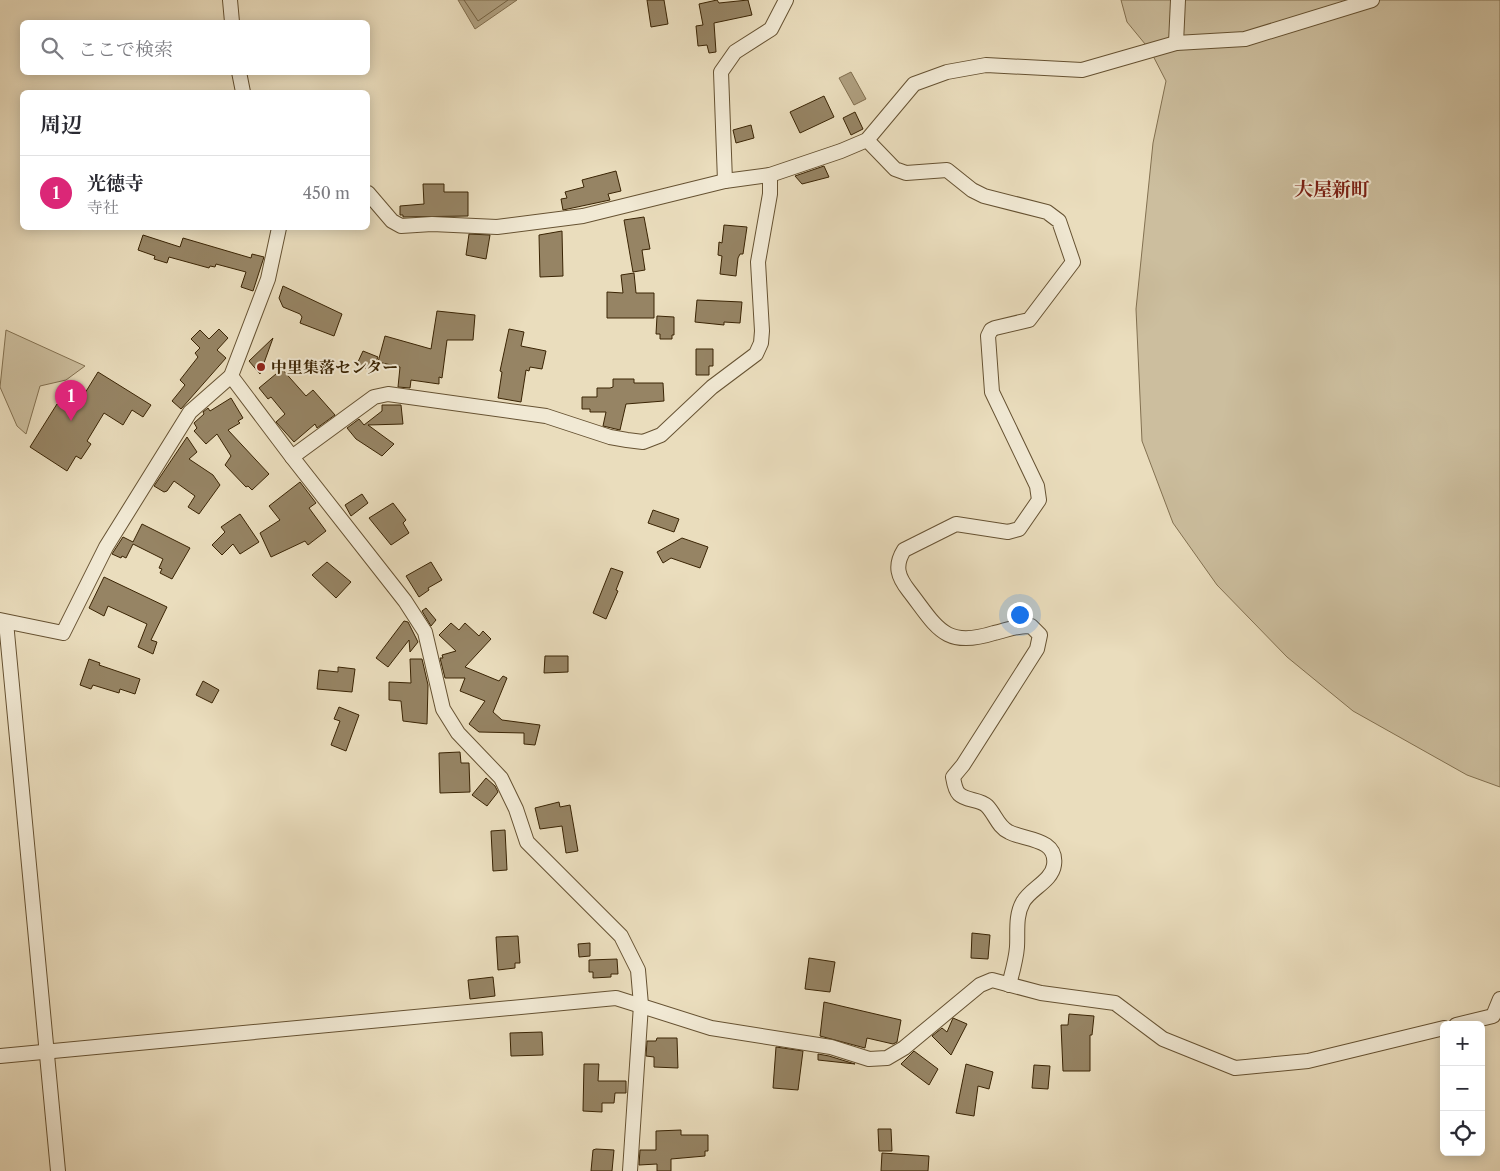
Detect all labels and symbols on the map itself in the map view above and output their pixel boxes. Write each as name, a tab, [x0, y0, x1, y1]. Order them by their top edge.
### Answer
district label: 大屋新町	[1294, 178, 1370, 201]
place label: 中里集落センター	[271, 357, 398, 377]
marker: 中里集落センター	[255, 361, 267, 373]
pin: 1	[55, 380, 87, 421]
your location	[1007, 602, 1033, 628]

